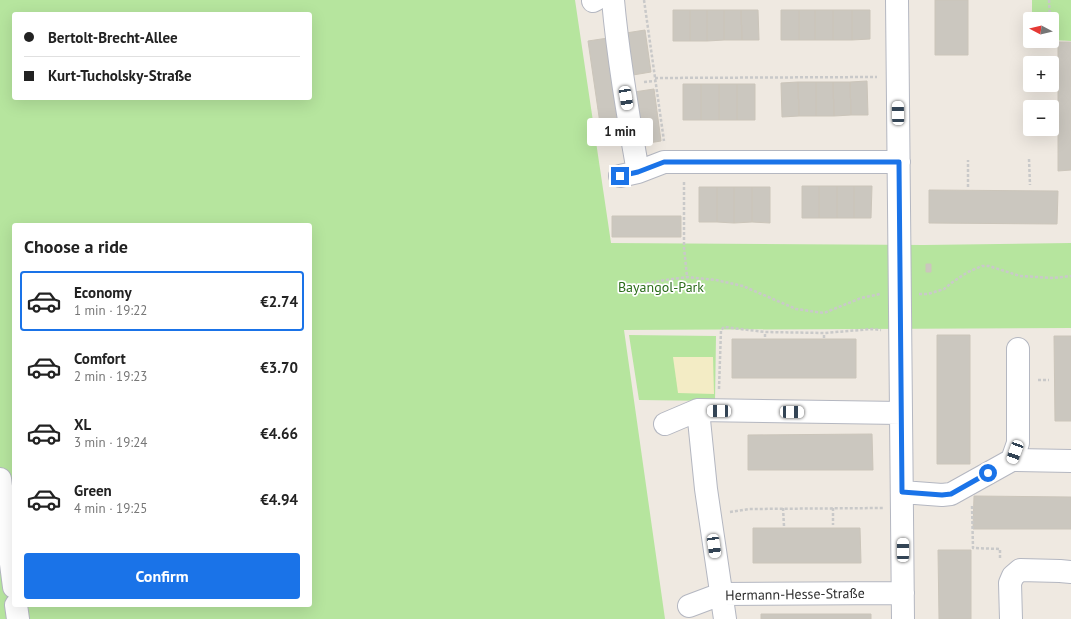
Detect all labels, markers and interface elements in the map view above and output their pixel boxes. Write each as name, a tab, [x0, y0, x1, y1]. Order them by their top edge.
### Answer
north arrow	[1023, 12, 1059, 48]
map controls	[1023, 12, 1059, 136]
text: Bertolt-Brecht-Allee	[48, 28, 178, 47]
button: +	[1023, 56, 1059, 92]
text: Kurt-Tucholsky-Straße	[48, 66, 192, 85]
car	[618, 85, 634, 111]
button: −	[1023, 100, 1059, 136]
car	[892, 101, 904, 125]
callout: 1 min	[587, 118, 653, 146]
text: 1 min	[604, 123, 636, 140]
route end	[611, 167, 629, 185]
text: Choose a ride	[24, 235, 128, 258]
park label: Bayangol-Park	[618, 278, 704, 296]
icon: car	[26, 283, 62, 319]
text: Economy	[74, 283, 132, 302]
text: €2.74	[260, 292, 298, 311]
text: 1 min · 19:22	[74, 302, 147, 319]
icon: car	[26, 349, 62, 385]
text: Comfort	[74, 349, 126, 368]
text: €3.70	[260, 358, 298, 377]
text: 2 min · 19:23	[74, 368, 147, 385]
car	[707, 405, 731, 417]
car	[780, 406, 804, 418]
icon: car	[26, 415, 62, 451]
text: XL	[74, 415, 91, 434]
text: €4.66	[260, 424, 298, 443]
text: 3 min · 19:24	[74, 434, 147, 451]
car	[1005, 439, 1025, 465]
route start	[979, 464, 997, 482]
icon: car	[26, 481, 62, 517]
text: Green	[74, 481, 112, 500]
text: €4.94	[260, 490, 298, 509]
text: 4 min · 19:25	[74, 500, 147, 517]
car	[706, 533, 722, 559]
car	[897, 538, 909, 562]
button: Confirm	[24, 553, 300, 599]
street label: Hermann-Hesse-Straße	[725, 584, 865, 604]

